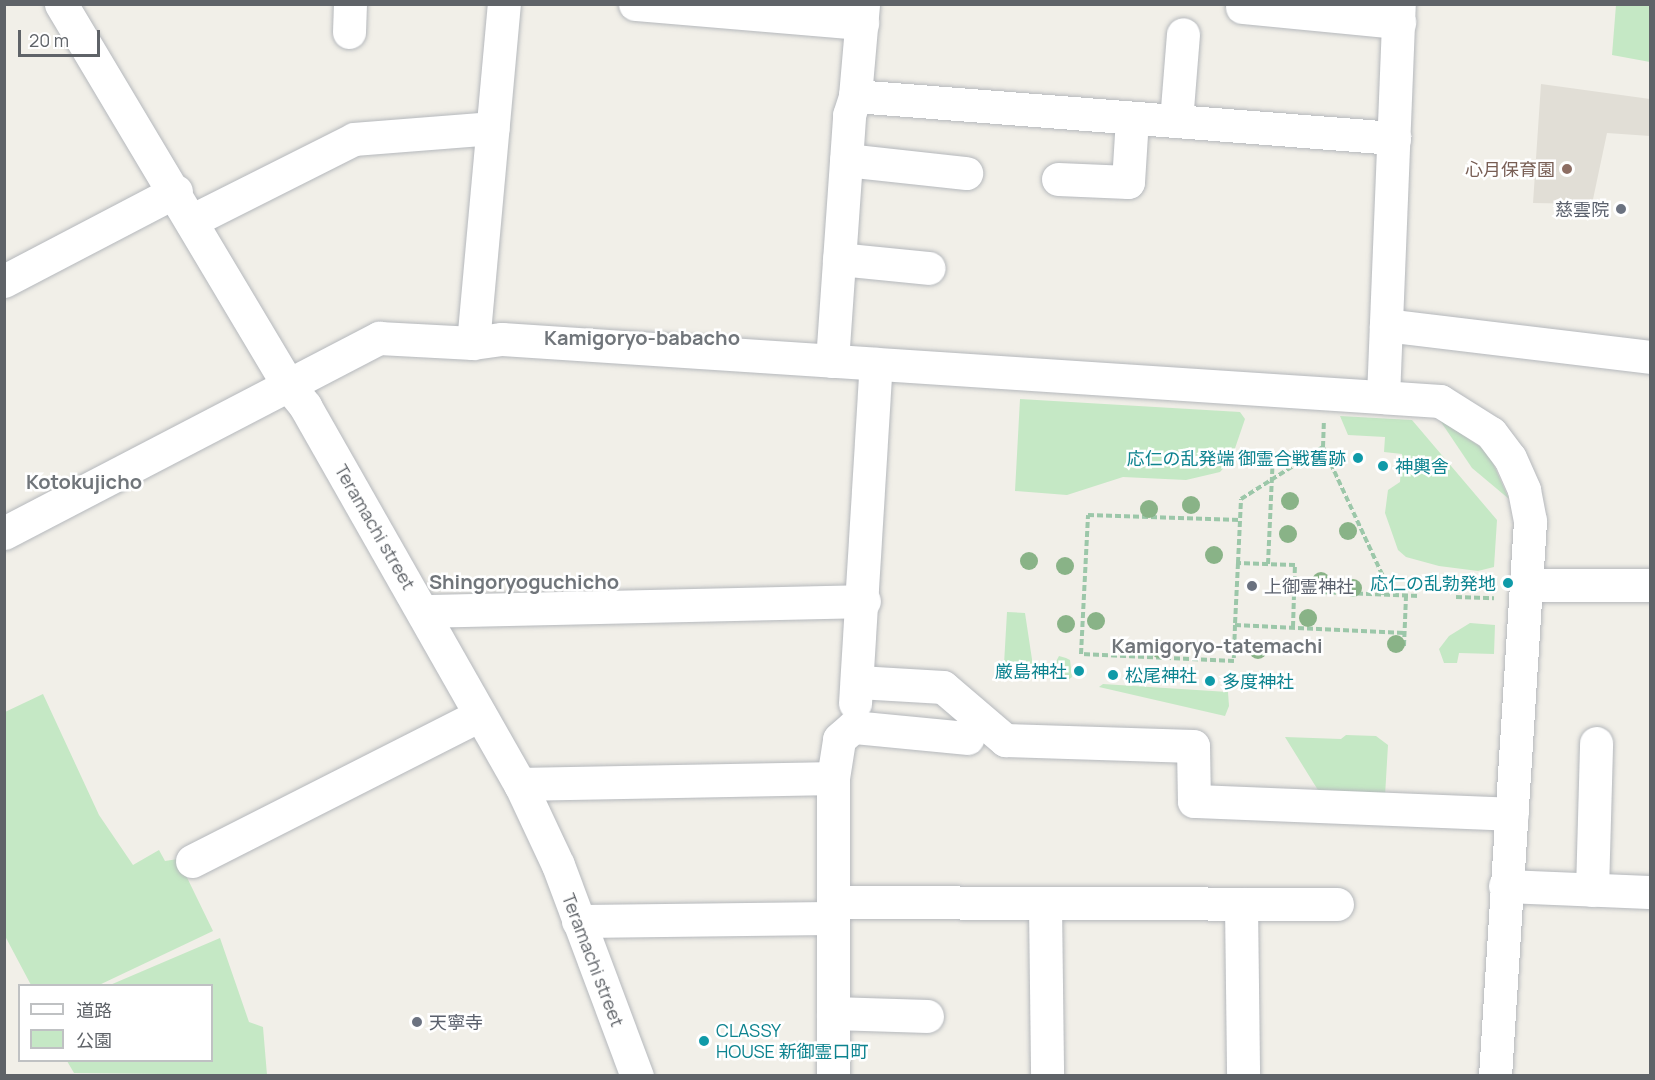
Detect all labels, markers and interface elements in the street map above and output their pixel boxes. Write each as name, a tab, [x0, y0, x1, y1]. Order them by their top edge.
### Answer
scale bar	[21, 18, 104, 56]
text: 20 m	[29, 28, 69, 52]
place label: 心月保育園	[1465, 158, 1555, 180]
marker: 心月保育園	[1560, 162, 1574, 176]
place label: 慈雲院	[1555, 198, 1609, 220]
marker: 慈雲院	[1614, 202, 1628, 216]
district label: Kamigoryo-babacho	[544, 325, 740, 349]
place label: 応仁の乱発端 御霊合戦舊跡	[1126, 447, 1346, 469]
marker: 応仁の乱発端 御霊合戦舊跡	[1351, 451, 1365, 465]
place label: 神輿舎	[1395, 455, 1449, 477]
marker: 神輿舎	[1376, 459, 1390, 473]
street label: Teramachi street	[330, 461, 420, 593]
district label: Kotokujicho	[26, 469, 142, 493]
district label: Shingoryoguchicho	[429, 569, 619, 593]
place label: 応仁の乱勃発地	[1370, 572, 1496, 594]
place label: 上御霊神社	[1264, 575, 1354, 597]
marker: 応仁の乱勃発地	[1501, 576, 1515, 590]
marker: 上御霊神社	[1245, 579, 1259, 593]
district label: Kamigoryo-tatemachi	[1111, 633, 1323, 657]
place label: 厳島神社	[995, 660, 1067, 682]
marker: 厳島神社	[1072, 664, 1086, 678]
place label: 松尾神社	[1125, 664, 1197, 686]
marker: 松尾神社	[1106, 668, 1120, 682]
place label: 多度神社	[1222, 670, 1294, 692]
marker: 多度神社	[1203, 674, 1217, 688]
street label: Teramachi street	[558, 890, 628, 1030]
legend	[18, 984, 213, 1062]
text: 道路	[76, 998, 112, 1022]
place label: 天寧寺	[429, 1011, 483, 1033]
marker: 天寧寺	[410, 1015, 424, 1029]
place label: CLASSY HOUSE 新御霊口町	[716, 1020, 868, 1062]
text: 公園	[76, 1028, 112, 1052]
marker: CLASSY HOUSE 新御霊口町	[697, 1034, 711, 1048]

